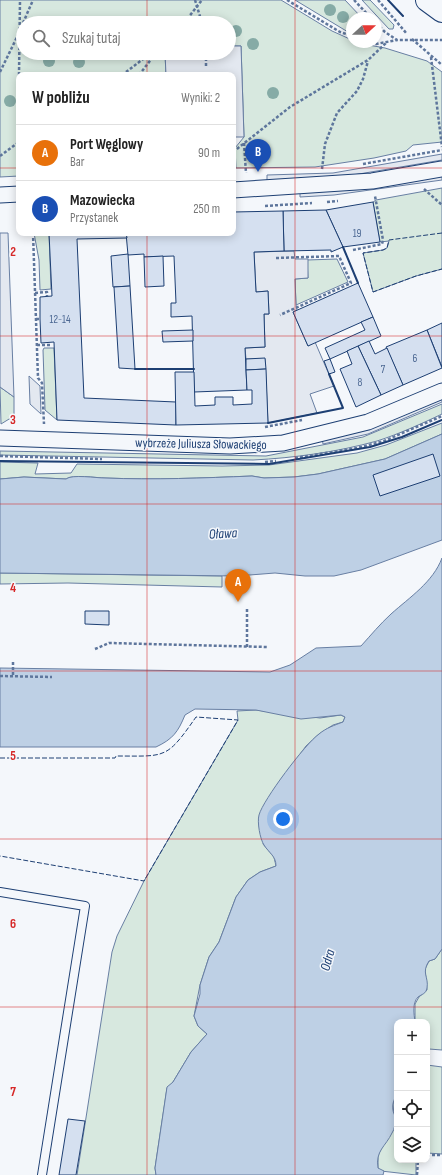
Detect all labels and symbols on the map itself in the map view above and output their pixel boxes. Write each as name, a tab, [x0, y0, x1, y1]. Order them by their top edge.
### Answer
north arrow	[346, 12, 382, 48]
pin: B	[245, 139, 271, 172]
house number: 19	[353, 227, 361, 240]
text: 2	[10, 244, 16, 260]
house number: 12-14	[50, 313, 71, 326]
house number: 6	[413, 352, 418, 365]
house number: 7	[381, 363, 386, 376]
house number: 8	[358, 376, 363, 389]
text: 3	[10, 412, 16, 428]
street label: wybrzeże Juliusza Słowackiego	[135, 435, 267, 453]
water label: Oława	[208, 524, 238, 543]
pin: A	[225, 569, 251, 602]
text: 4	[10, 580, 16, 596]
text: 5	[10, 748, 16, 764]
your location	[273, 809, 293, 829]
text: 6	[10, 916, 16, 932]
water label: Odra	[316, 947, 339, 973]
text: 7	[10, 1084, 16, 1100]

